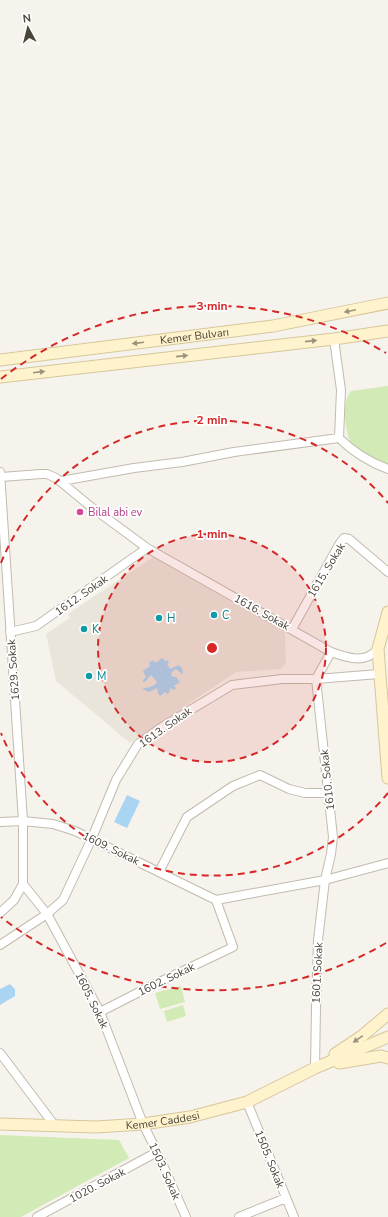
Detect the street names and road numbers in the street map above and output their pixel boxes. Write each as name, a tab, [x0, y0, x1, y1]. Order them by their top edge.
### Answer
street label: Kemer Bulvarı	[159, 325, 230, 348]
street label: 1615. Sokak	[304, 540, 349, 600]
street label: 1612. Sokak	[52, 571, 111, 619]
street label: 1616. Sokak	[231, 591, 293, 634]
street label: 1629. Sokak	[4, 638, 23, 701]
street label: 1613. Sokak	[136, 703, 195, 751]
street label: 1610. Sokak	[317, 748, 338, 811]
street label: 1609. Sokak	[80, 828, 142, 869]
street label: 1601. Sokak	[308, 941, 327, 1004]
street label: 1602. Sokak	[135, 959, 198, 1000]
street label: 1605. Sokak	[71, 969, 112, 1032]
street label: Kemer Caddesi	[125, 1108, 201, 1133]
street label: 1505. Sokak	[251, 1128, 288, 1191]
street label: 1503. Sokak	[145, 1140, 184, 1203]
street label: 1020. Sokak	[67, 1164, 128, 1206]

